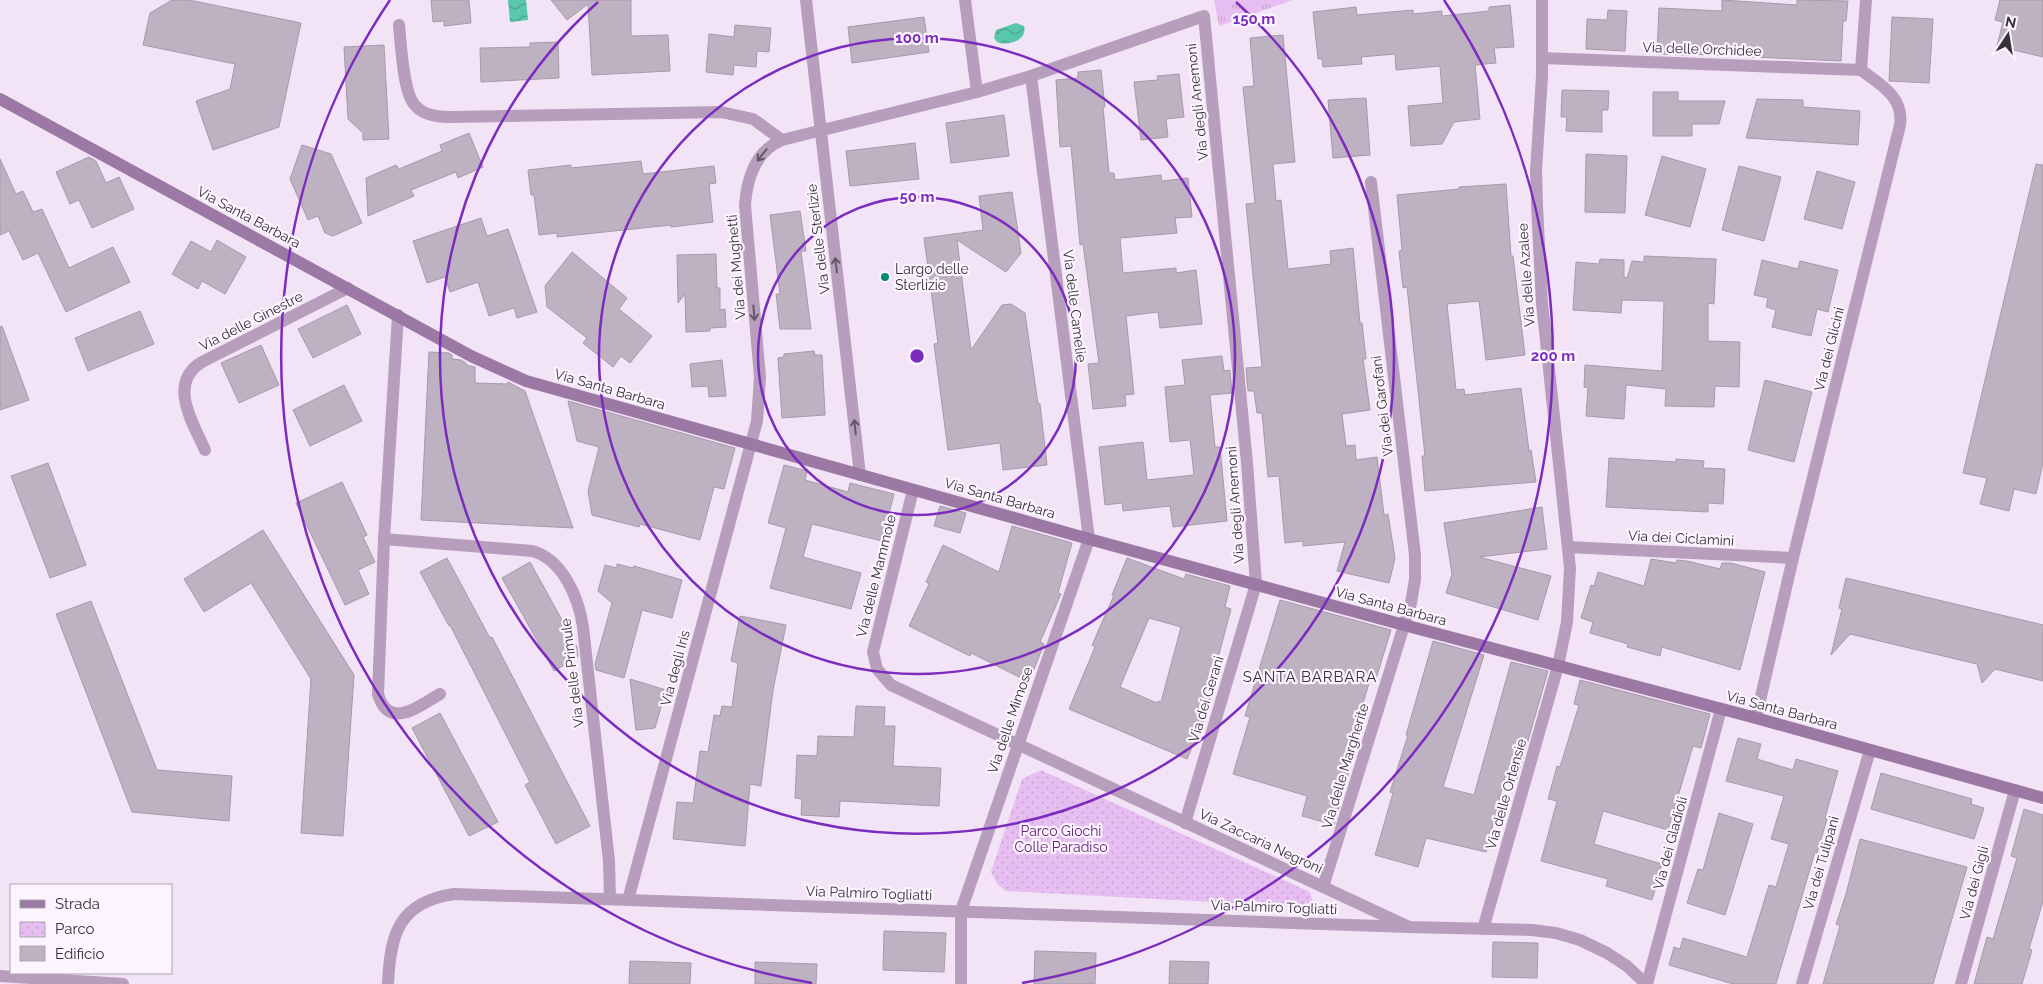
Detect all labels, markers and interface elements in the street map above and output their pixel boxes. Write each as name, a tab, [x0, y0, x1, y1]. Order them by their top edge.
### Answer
text: 150 m	[1233, 10, 1275, 28]
north arrow	[1983, 10, 2033, 60]
text: N	[2004, 13, 2018, 31]
text: 100 m	[895, 29, 939, 47]
street label: Via delle Orchidee	[1642, 39, 1762, 59]
street label: Via degli Anemoni	[1183, 43, 1211, 161]
one-way arrow	[756, 148, 767, 161]
street label: Via Santa Barbara	[195, 183, 303, 251]
street label: Via delle Sterlizie	[803, 183, 833, 295]
text: 50 m	[899, 188, 935, 206]
street label: Via dei Mughetti	[723, 214, 749, 320]
street label: Via delle Azalee	[1514, 223, 1538, 327]
street label: Via delle Camelie	[1060, 249, 1090, 363]
one-way arrow	[831, 257, 841, 273]
place label: Largo delle Sterlizie	[895, 261, 969, 293]
marker: Largo delle Sterlizie	[879, 271, 891, 283]
street label: Via delle Ginestre	[197, 288, 305, 354]
one-way arrow	[750, 305, 759, 321]
street label: Via dei Glicini	[1811, 305, 1847, 393]
centre of rings	[908, 347, 926, 365]
text: 200 m	[1531, 347, 1575, 365]
street label: Via dei Garofani	[1368, 355, 1396, 457]
street label: Via Santa Barbara	[553, 366, 667, 412]
one-way arrow	[850, 419, 860, 435]
street label: Via degli Anemoni	[1223, 446, 1247, 564]
street label: Via Santa Barbara	[943, 475, 1057, 521]
street label: Via delle Mammole	[853, 513, 899, 639]
street label: Via dei Ciclamini	[1628, 527, 1734, 549]
street label: Via Santa Barbara	[1334, 583, 1448, 629]
street label: Via delle Primule	[557, 617, 587, 729]
street label: Via degli Iris	[657, 628, 693, 708]
street label: Via dei Gerani	[1185, 654, 1227, 744]
street label: Via delle Mimose	[984, 665, 1036, 775]
district label: SANTA BARBARA	[1243, 668, 1377, 686]
street label: Via Santa Barbara	[1725, 687, 1839, 733]
street label: Via delle Margherite	[1318, 701, 1372, 831]
street label: Via delle Ortensie	[1483, 737, 1529, 851]
street label: Via dei Gladioli	[1650, 795, 1690, 891]
street label: Via Zaccaria Negroni	[1197, 805, 1325, 877]
street label: Via dei Tulipani	[1800, 814, 1842, 912]
park label: Parco Giochi Colle Paradiso	[1015, 823, 1107, 855]
street label: Via dei Gigli	[1956, 844, 1992, 922]
street label: Via Palmiro Togliatti	[805, 883, 933, 903]
legend	[10, 884, 172, 974]
text: Strada	[55, 895, 100, 913]
street label: Via Palmiro Togliatti	[1210, 897, 1338, 917]
text: Parco	[55, 920, 95, 938]
text: Edificio	[55, 945, 105, 963]

